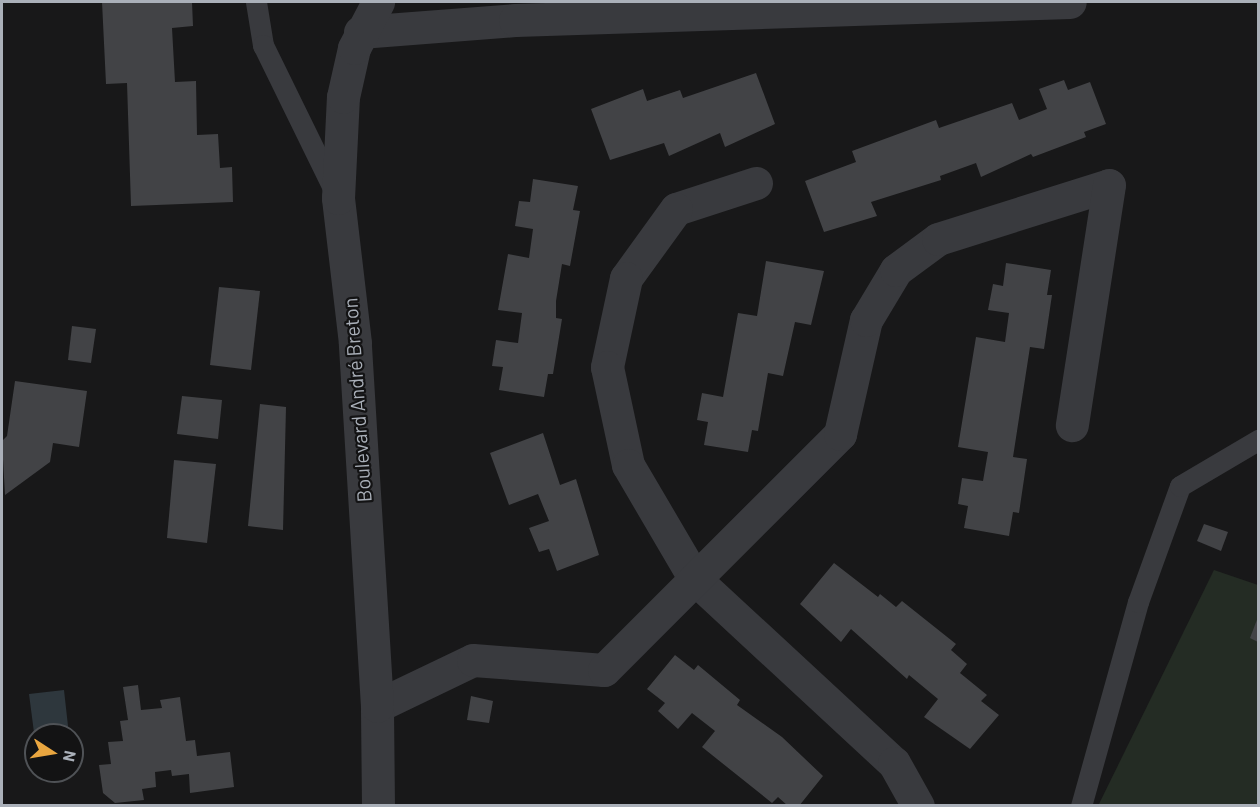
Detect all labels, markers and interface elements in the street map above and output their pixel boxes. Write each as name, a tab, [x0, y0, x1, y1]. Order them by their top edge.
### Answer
street label: Boulevard André Breton	[338, 297, 376, 503]
north arrow	[24, 723, 84, 783]
text: N	[60, 749, 81, 764]

